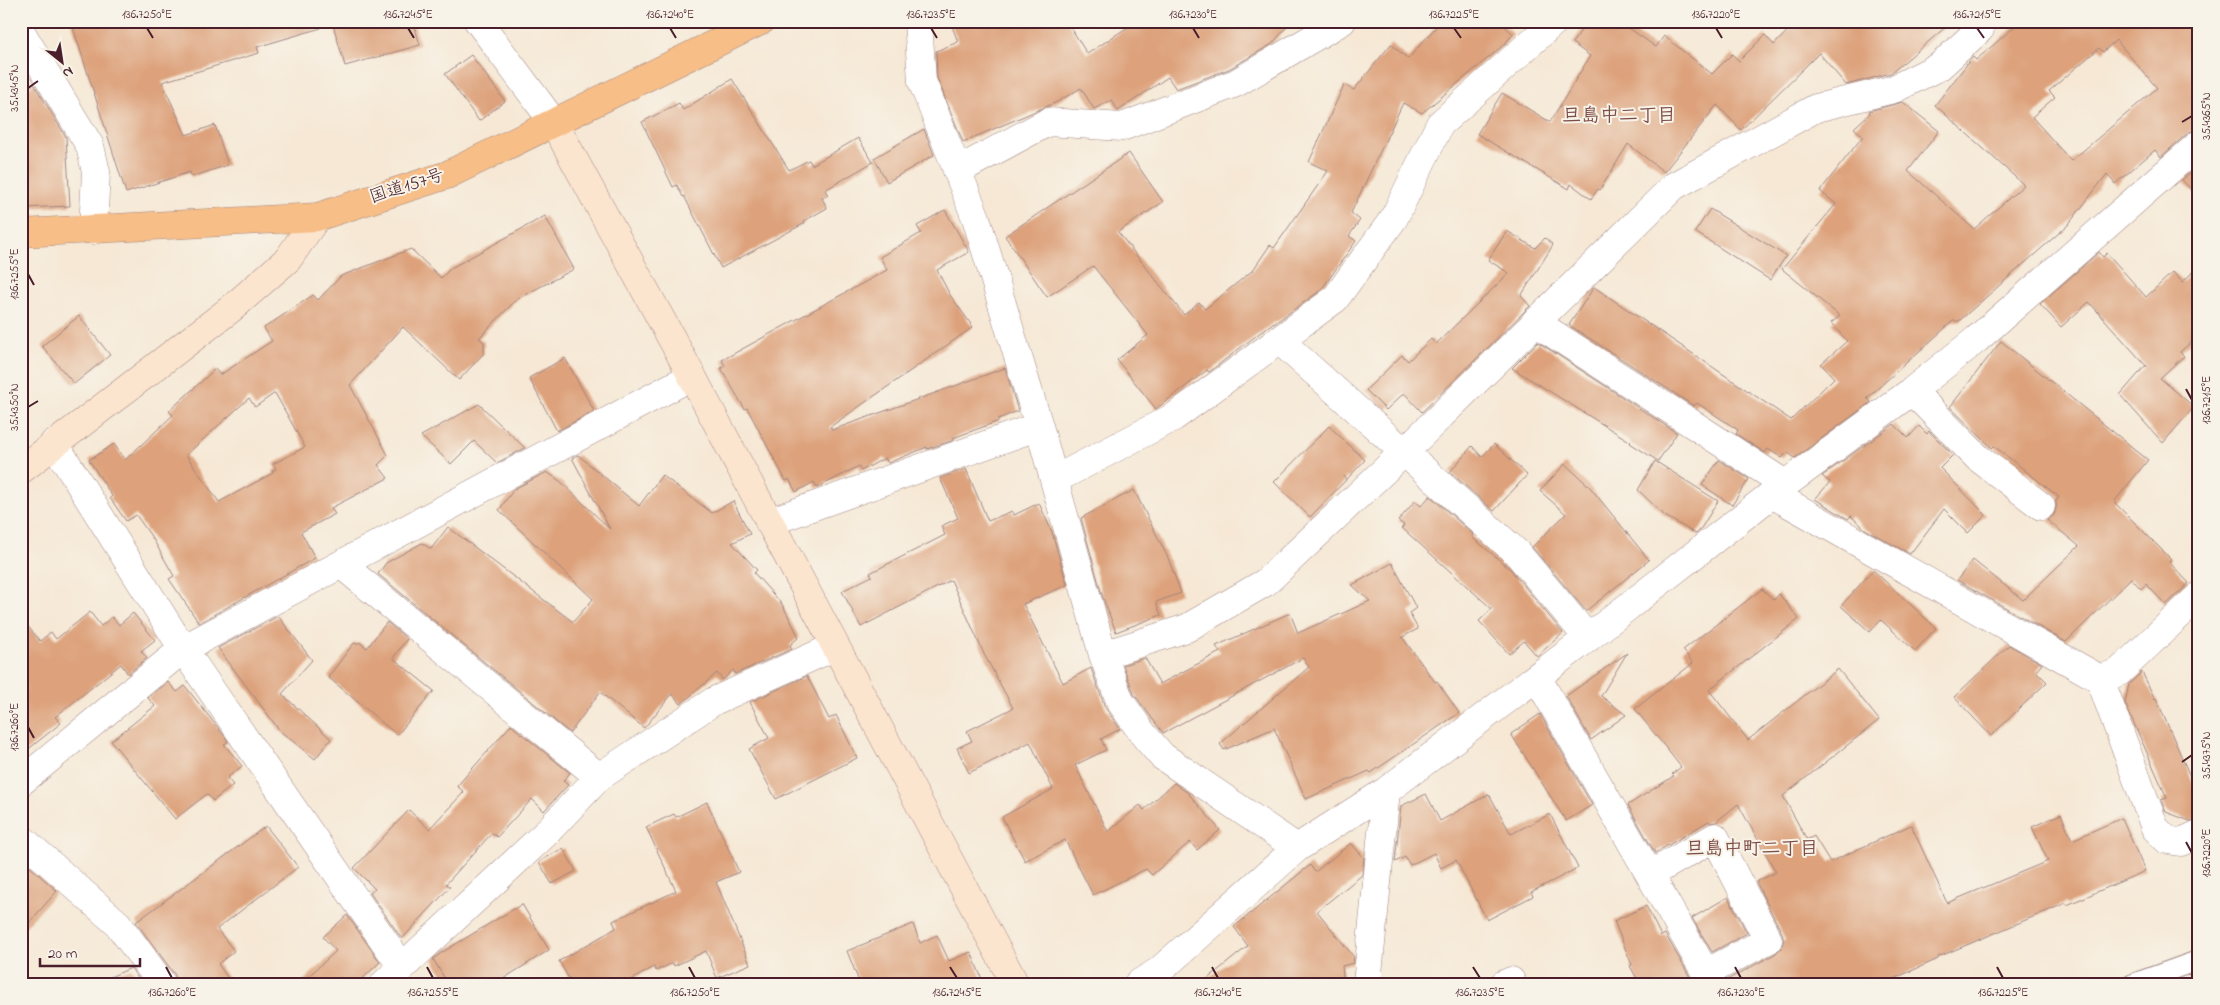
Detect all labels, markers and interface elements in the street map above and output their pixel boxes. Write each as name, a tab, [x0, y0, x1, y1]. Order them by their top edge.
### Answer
text: 136.7250°E	[122, 6, 172, 24]
text: 136.7245°E	[383, 6, 433, 24]
text: 136.7240°E	[646, 6, 694, 24]
text: 136.7235°E	[906, 6, 956, 24]
text: 136.7230°E	[1169, 6, 1217, 24]
text: 136.7225°E	[1429, 6, 1479, 24]
text: 136.7220°E	[1691, 6, 1741, 24]
text: 136.7215°E	[1953, 6, 2001, 24]
north arrow	[38, 38, 88, 88]
text: N	[58, 61, 77, 83]
text: 35.4345°N	[6, 64, 24, 112]
text: 35.4365°N	[2198, 92, 2216, 140]
district label: 旦島中二丁目	[1562, 103, 1676, 130]
street label: 国道157号	[366, 163, 448, 211]
text: 136.7255°E	[6, 248, 24, 300]
text: 136.7215°E	[2198, 376, 2216, 424]
text: 35.4350°N	[6, 383, 24, 431]
text: 136.7260°E	[6, 703, 24, 751]
text: 35.4375°N	[2198, 731, 2216, 779]
text: 136.7220°E	[2198, 828, 2216, 878]
district label: 旦島中町二丁目	[1685, 836, 1819, 863]
scale bar	[40, 935, 140, 967]
text: 20 m	[48, 943, 78, 965]
text: 136.7260°E	[148, 984, 196, 1002]
text: 136.7255°E	[407, 984, 459, 1002]
text: 136.7250°E	[670, 984, 720, 1002]
text: 136.7245°E	[932, 984, 982, 1002]
text: 136.7240°E	[1194, 984, 1242, 1002]
text: 136.7235°E	[1455, 984, 1505, 1002]
text: 136.7230°E	[1717, 984, 1765, 1002]
text: 136.7225°E	[1978, 984, 2028, 1002]

